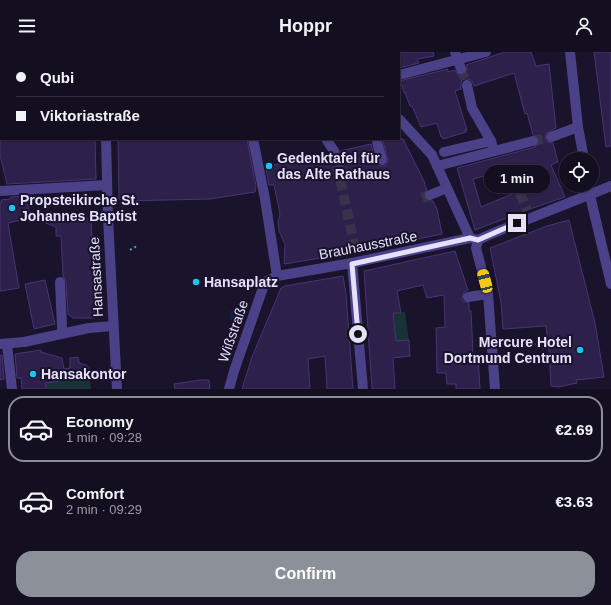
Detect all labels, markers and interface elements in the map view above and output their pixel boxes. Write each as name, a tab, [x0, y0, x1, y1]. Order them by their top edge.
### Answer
icon: menu	[16, 15, 38, 37]
icon: person	[573, 15, 595, 37]
text: Hoppr	[279, 16, 332, 36]
text: Qubi	[40, 69, 74, 86]
text: Viktoriastraße	[40, 107, 140, 124]
place label: Gedenktafel für das Alte Rathaus	[277, 150, 390, 182]
map controls	[559, 152, 599, 192]
button: locate	[559, 152, 599, 192]
marker: Gedenktafel für das Alte Rathaus	[264, 161, 274, 171]
callout: 1 min	[484, 165, 550, 193]
text: 1 min	[500, 171, 534, 186]
place label: Propsteikirche St. Johannes Baptist	[20, 192, 139, 224]
marker: Propsteikirche St. Johannes Baptist	[7, 203, 17, 213]
route end	[508, 214, 526, 232]
street label: Brauhausstraße	[318, 228, 419, 262]
street label: Hansastraße	[86, 236, 106, 317]
car	[476, 268, 494, 294]
place label: Hansaplatz	[204, 274, 278, 290]
marker: Hansaplatz	[191, 277, 201, 287]
street label: Wißstraße	[215, 298, 251, 364]
route start	[349, 325, 367, 343]
place label: Mercure Hotel Dortmund Centrum	[444, 334, 572, 366]
marker: Mercure Hotel Dortmund Centrum	[575, 345, 585, 355]
place label: Hansakontor	[41, 366, 127, 382]
marker: Hansakontor	[28, 369, 38, 379]
icon: car	[18, 411, 54, 447]
text: Economy	[66, 413, 134, 430]
text: €2.69	[555, 421, 593, 438]
text: 1 min · 09:28	[66, 430, 142, 445]
icon: car	[18, 483, 54, 519]
text: Comfort	[66, 485, 124, 502]
text: €3.63	[555, 493, 593, 510]
text: 2 min · 09:29	[66, 502, 142, 517]
button: Confirm	[16, 551, 595, 597]

